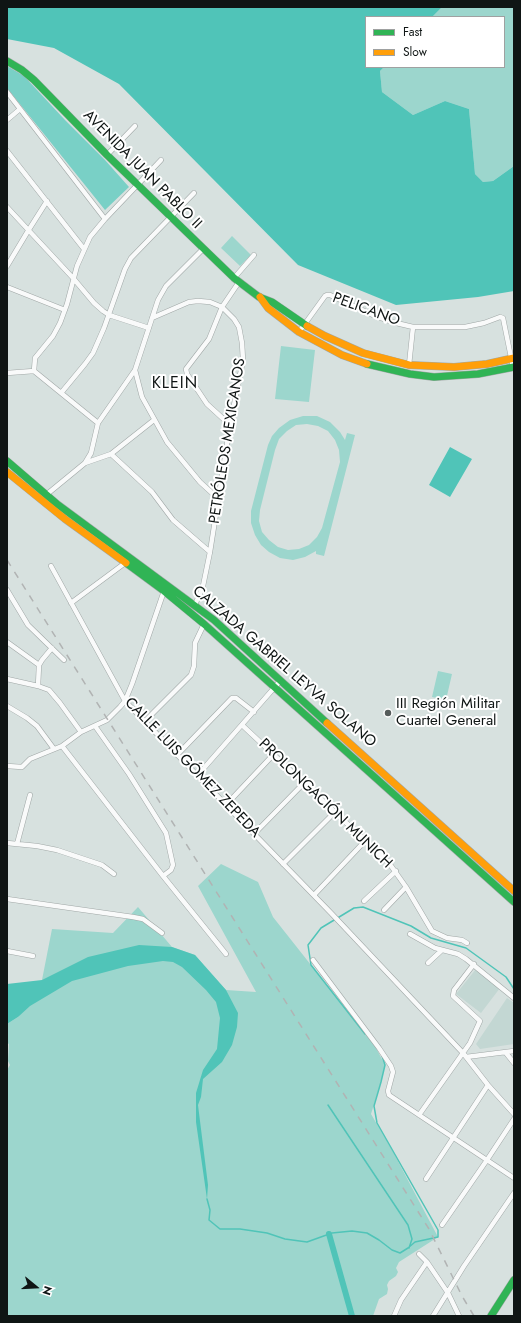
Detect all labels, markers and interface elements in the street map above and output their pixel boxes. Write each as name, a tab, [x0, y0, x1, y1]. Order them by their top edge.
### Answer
legend	[365, 16, 505, 68]
text: Fast	[403, 23, 422, 41]
text: Slow	[403, 43, 427, 61]
street label: AVENIDA JUAN PABLO II	[79, 107, 205, 233]
street label: PELICANO	[330, 290, 402, 330]
street label: PETRÓLEOS MEXICANOS	[206, 357, 250, 525]
district label: KLEIN	[152, 374, 198, 394]
street label: CALZADA GABRIEL LEYVA SOLANO	[189, 582, 379, 752]
street label: CALLE LUIS GÓMEZ ZEPEDA	[120, 694, 264, 842]
place label: III Región Militar Cuartel General	[396, 695, 500, 730]
marker: III Región Militar Cuartel General	[383, 708, 393, 718]
street label: PROLONGACIÓN MUNICH	[254, 735, 396, 873]
north arrow	[16, 1267, 56, 1307]
text: N	[38, 1284, 56, 1297]

